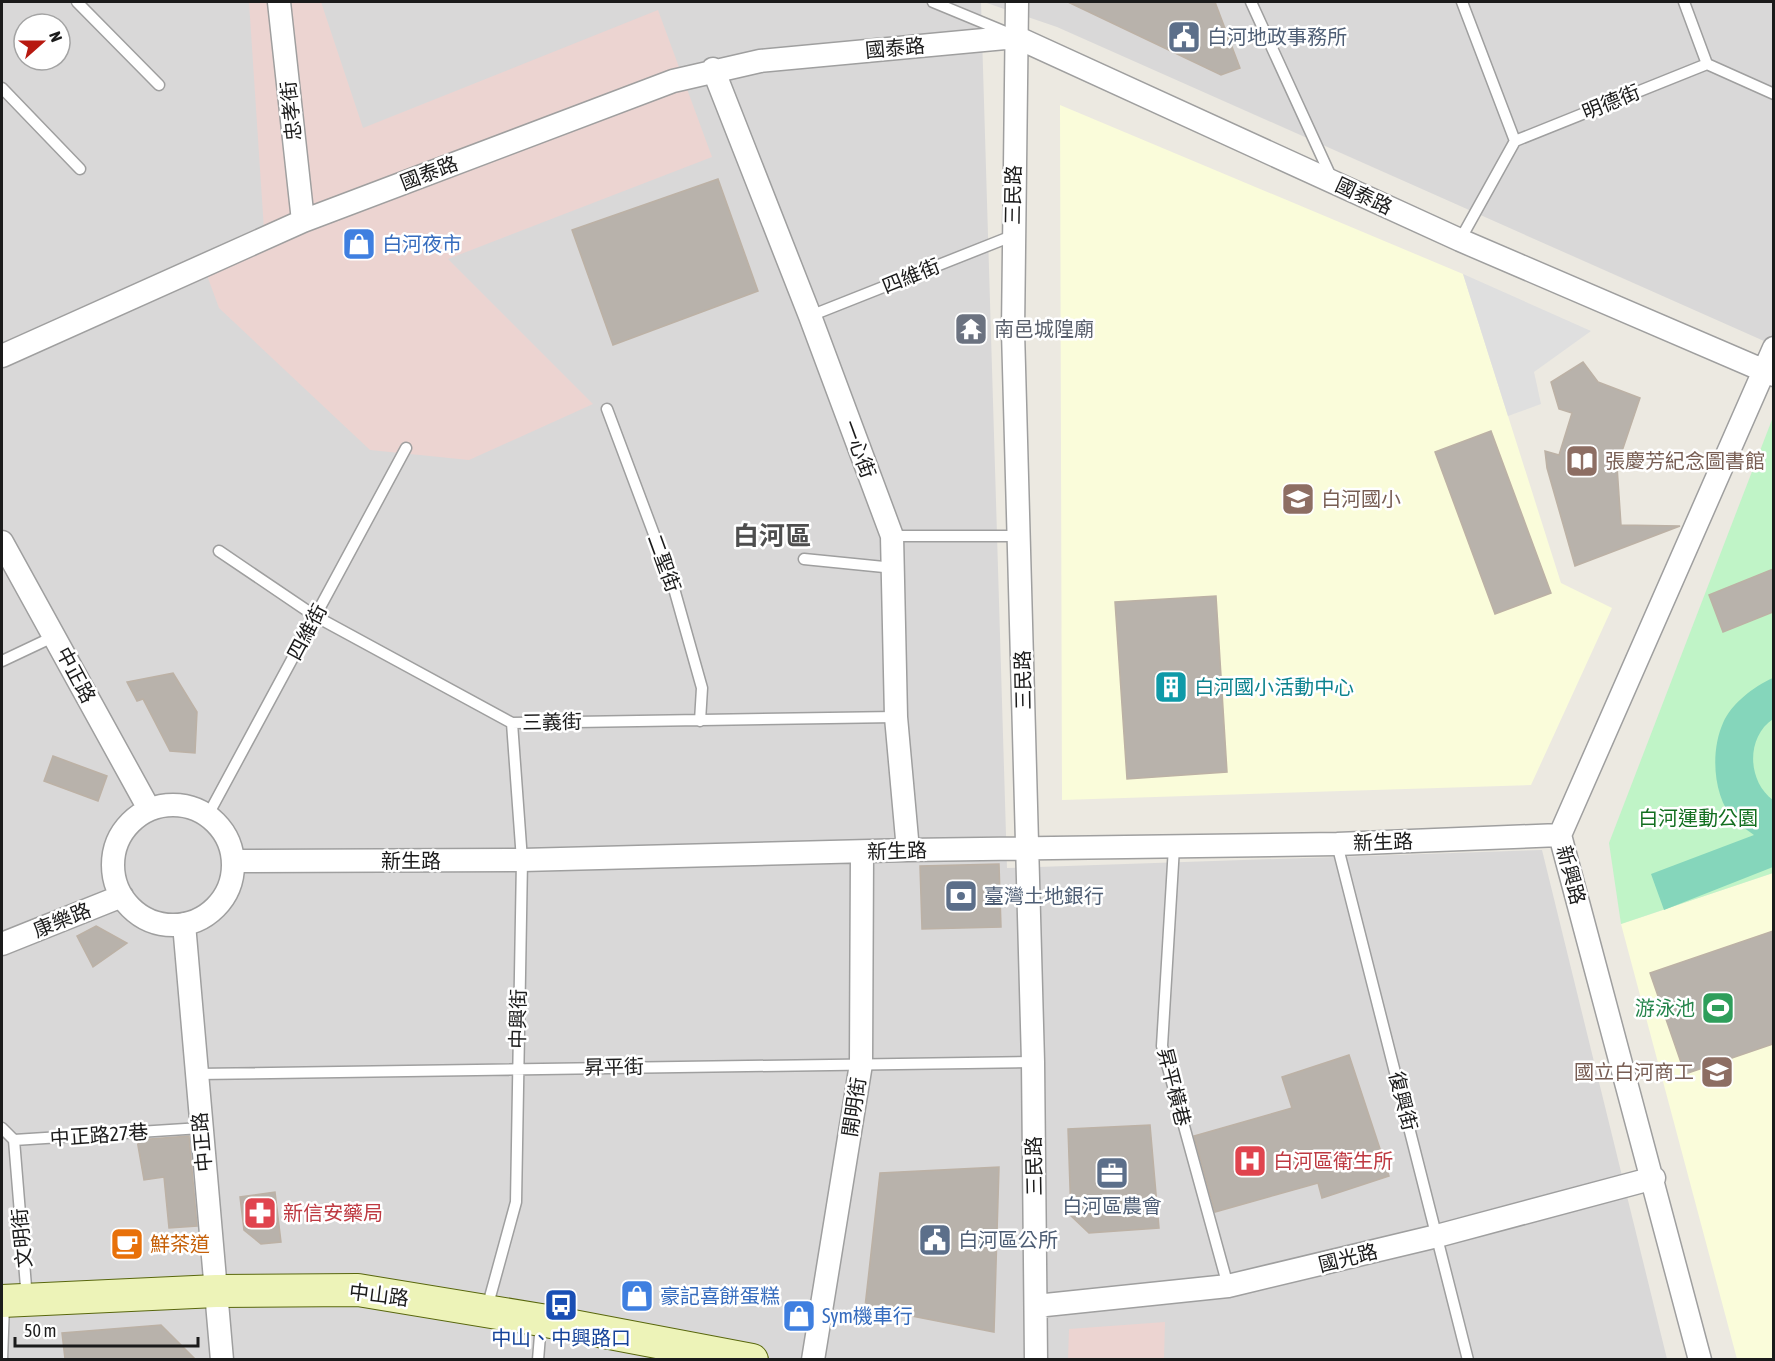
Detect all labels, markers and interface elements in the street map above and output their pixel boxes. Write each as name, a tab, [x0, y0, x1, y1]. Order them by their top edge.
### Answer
north arrow	[12, 12, 72, 72]
public building icon: 白河地政事務所	[1166, 19, 1202, 55]
place label: 白河地政事務所	[1207, 25, 1347, 48]
text: N	[46, 29, 66, 44]
street label: 國泰路	[864, 33, 926, 62]
street label: 忠孝街	[276, 80, 305, 142]
street label: 明德街	[1579, 80, 1643, 123]
street label: 國泰路	[397, 151, 461, 194]
street label: 三民路	[1000, 165, 1025, 225]
street label: 國泰路	[1332, 172, 1396, 219]
shop icon: 白河夜市	[341, 226, 377, 262]
place label: 白河夜市	[382, 232, 462, 255]
street label: 四維街	[879, 254, 943, 297]
temple icon: 南邑城隍廟	[953, 311, 989, 347]
place label: 南邑城隍廟	[994, 317, 1094, 340]
street label: 一心街	[838, 417, 881, 481]
library icon: 張慶芳紀念圖書館	[1564, 443, 1600, 479]
place label: 張慶芳紀念圖書館	[1605, 449, 1765, 472]
school or university icon: 白河國小	[1280, 481, 1316, 517]
place label: 白河國小	[1321, 487, 1401, 510]
district label: 白河區	[733, 521, 811, 551]
street label: 二聖街	[643, 531, 686, 595]
street label: 四維街	[282, 600, 331, 664]
street label: 中正路	[52, 643, 101, 707]
street label: 三民路	[1010, 650, 1035, 710]
building icon: 白河國小活動中心	[1153, 669, 1189, 705]
place label: 白河國小活動中心	[1194, 675, 1354, 698]
street label: 三義街	[522, 709, 582, 734]
park label: 白河運動公園	[1638, 806, 1758, 829]
street label: 新生路	[1353, 829, 1413, 854]
street label: 新生路	[867, 838, 927, 863]
street label: 新興路	[1553, 843, 1590, 907]
street label: 新生路	[381, 849, 441, 872]
bank icon: 臺灣土地銀行	[943, 878, 979, 914]
place label: 臺灣土地銀行	[984, 884, 1104, 907]
street label: 康樂路	[30, 898, 94, 941]
street label: 中興街	[505, 989, 530, 1049]
sports icon: 游泳池	[1700, 990, 1736, 1026]
place label: 游泳池	[1635, 996, 1695, 1019]
street label: 昇平橫巷	[1154, 1045, 1195, 1128]
street label: 昇平街	[584, 1054, 644, 1079]
school or university icon: 國立白河商工	[1699, 1054, 1735, 1090]
place label: 國立白河商工	[1574, 1060, 1694, 1083]
street label: 復興街	[1385, 1069, 1422, 1133]
street label: 開明街	[837, 1075, 870, 1138]
street label: 中正路	[187, 1111, 216, 1173]
street label: 中正路27巷	[49, 1120, 149, 1149]
street label: 三民路	[1021, 1136, 1046, 1196]
hospital icon: 白河區衛生所	[1232, 1143, 1268, 1179]
place label: 白河區衛生所	[1273, 1149, 1393, 1172]
office icon: 白河區農會	[1094, 1155, 1130, 1191]
place label: 白河區農會	[1062, 1194, 1162, 1217]
pharmacy icon: 新信安藥局	[242, 1195, 278, 1231]
place label: 新信安藥局	[283, 1201, 383, 1224]
street label: 文明街	[7, 1207, 36, 1269]
public building icon: 白河區公所	[917, 1222, 953, 1258]
cafe icon: 鮮茶道	[109, 1226, 145, 1262]
place label: 白河區公所	[958, 1228, 1058, 1251]
place label: 鮮茶道	[150, 1232, 210, 1255]
street label: 國光路	[1316, 1239, 1380, 1276]
shop icon: 豪記喜餅蛋糕	[619, 1278, 655, 1314]
street label: 中山路	[348, 1279, 410, 1310]
place label: 豪記喜餅蛋糕	[660, 1284, 780, 1307]
bus stop icon: 中山、中興路口	[543, 1287, 579, 1323]
shop icon: Sym機車行	[781, 1298, 817, 1334]
place label: Sym機車行	[822, 1304, 913, 1327]
scale bar	[15, 1310, 198, 1348]
text: 50 m	[24, 1320, 56, 1341]
place label: 中山、中興路口	[491, 1326, 631, 1349]

